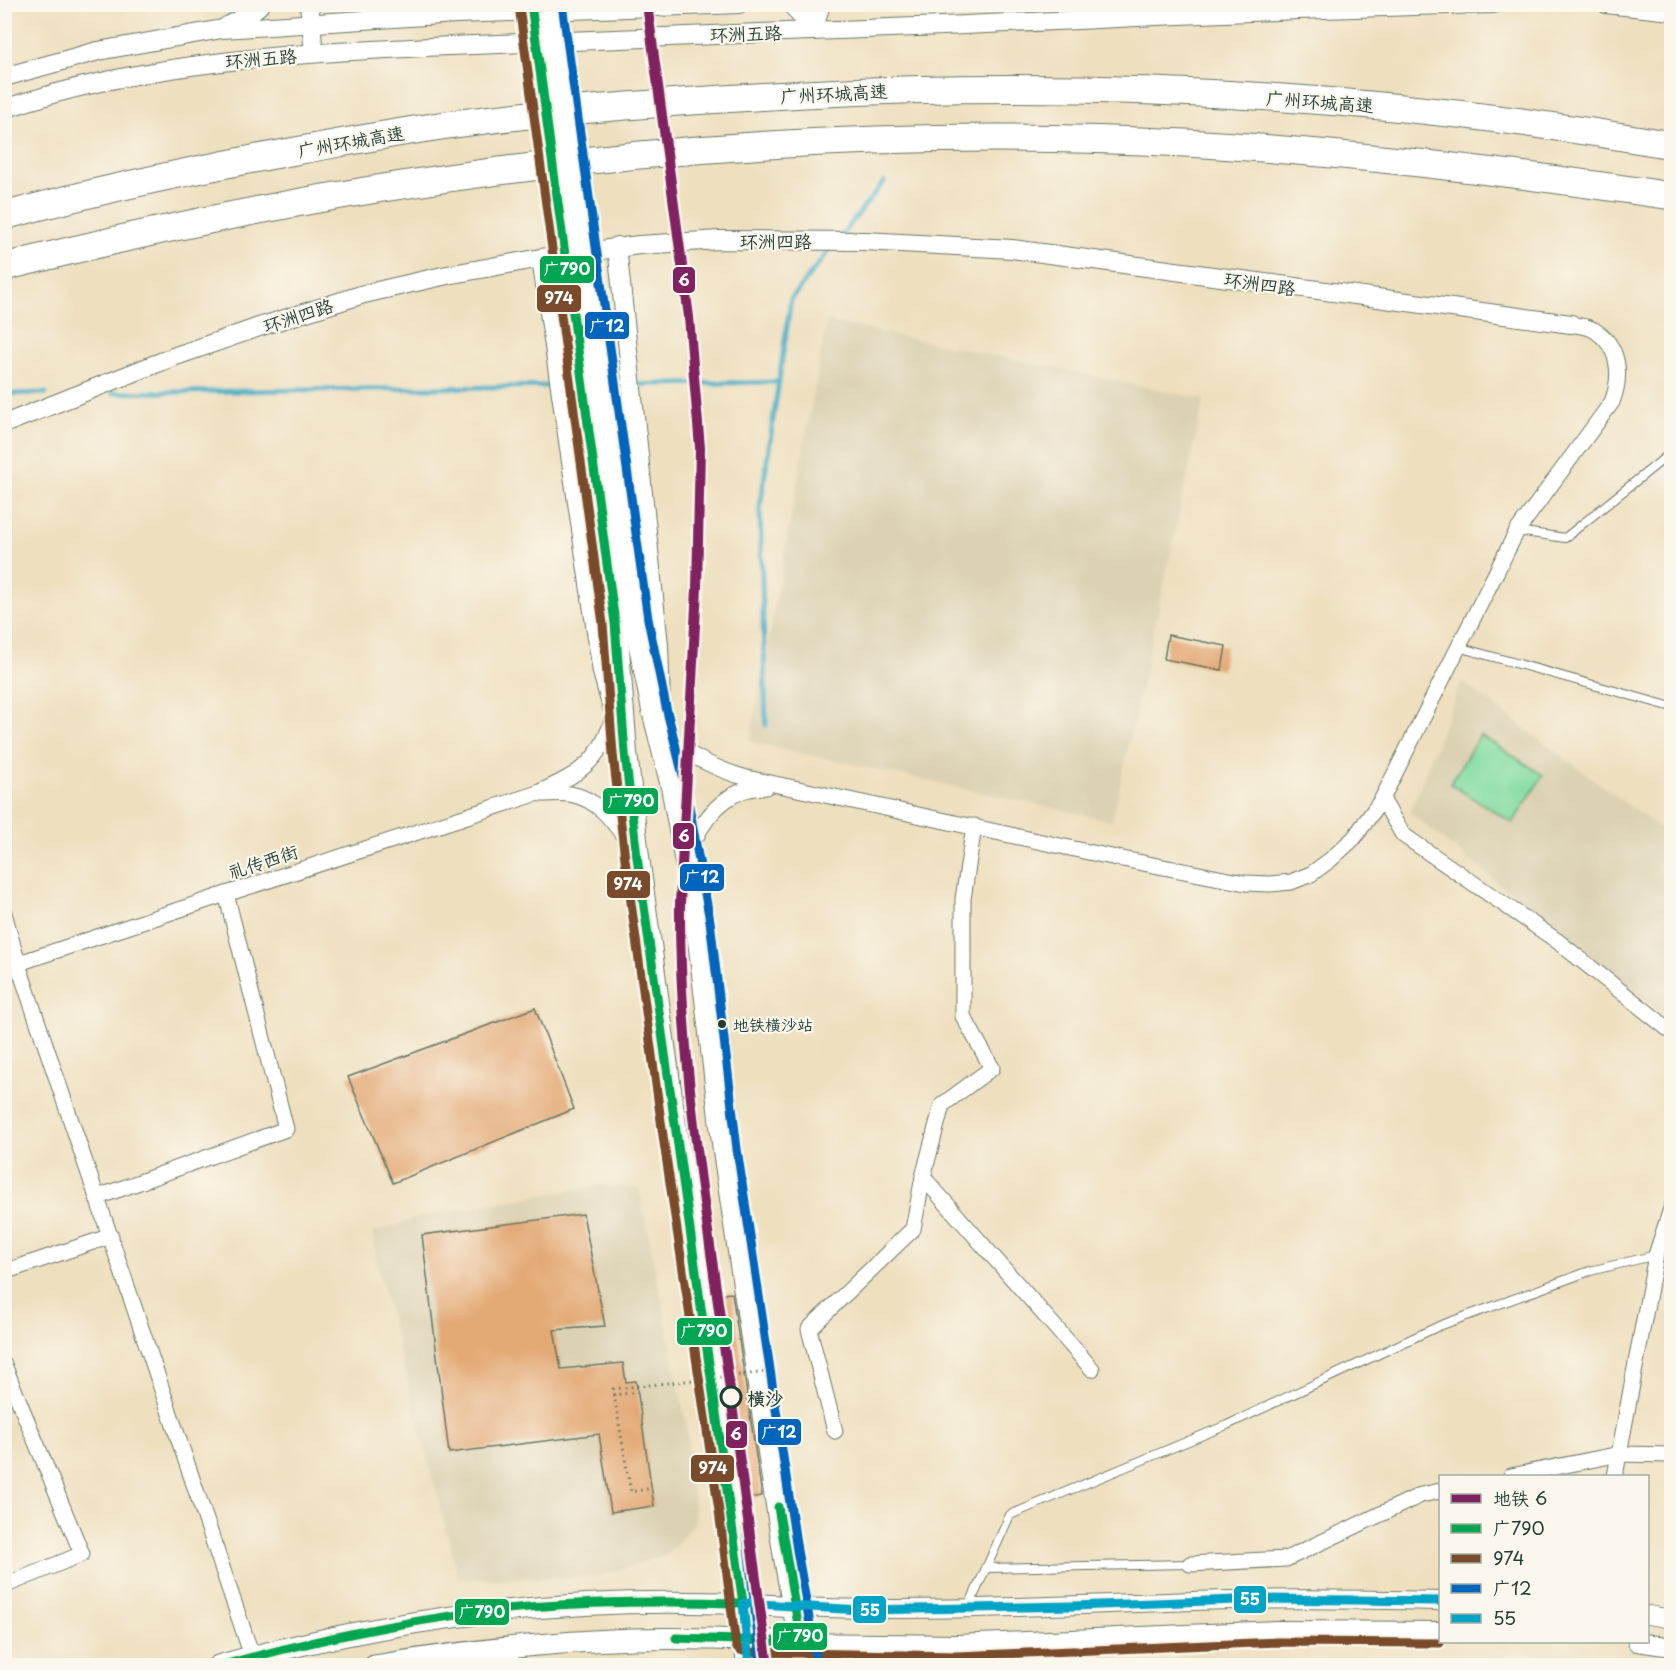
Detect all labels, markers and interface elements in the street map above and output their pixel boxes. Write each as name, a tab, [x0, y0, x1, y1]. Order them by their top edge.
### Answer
street label: 环洲五路	[710, 18, 782, 48]
street label: 环洲五路	[224, 41, 298, 75]
street label: 广州环城高速	[779, 77, 889, 109]
street label: 广州环城高速	[1265, 84, 1375, 118]
street label: 广州环城高速	[295, 118, 407, 164]
street label: 环洲四路	[740, 227, 812, 254]
line badge: 广790	[539, 255, 595, 284]
text: 广790	[544, 256, 590, 280]
street label: 环洲四路	[1222, 265, 1298, 301]
line badge: 6	[672, 266, 696, 294]
text: 6	[678, 267, 690, 291]
line badge: 974	[536, 284, 582, 313]
text: 974	[545, 285, 573, 309]
street label: 环洲四路	[260, 291, 336, 339]
line badge: 广12	[584, 311, 630, 340]
text: 广12	[590, 313, 624, 337]
line badge: 广790	[602, 787, 659, 815]
text: 广790	[608, 788, 654, 812]
line badge: 6	[672, 822, 695, 850]
text: 6	[678, 823, 690, 847]
street label: 礼传西街	[225, 837, 301, 885]
line badge: 广12	[679, 863, 725, 892]
text: 广12	[685, 864, 719, 888]
line badge: 974	[606, 870, 651, 899]
text: 974	[614, 871, 642, 895]
place label: 地铁横沙站	[733, 1012, 813, 1036]
marker: 地铁横沙站	[716, 1018, 728, 1030]
line badge: 广790	[676, 1317, 733, 1346]
text: 广790	[681, 1318, 727, 1342]
place label: 横沙	[747, 1384, 783, 1411]
marker: 横沙	[720, 1386, 742, 1408]
line badge: 广12	[757, 1418, 802, 1446]
text: 广12	[762, 1419, 796, 1443]
line badge: 6	[725, 1420, 748, 1449]
text: 6	[730, 1421, 742, 1445]
line badge: 974	[690, 1454, 735, 1483]
text: 974	[699, 1455, 727, 1479]
legend	[1439, 1475, 1649, 1643]
text: 地铁 6	[1493, 1484, 1547, 1511]
text: 广790	[1493, 1514, 1545, 1541]
text: 974	[1493, 1544, 1525, 1571]
text: 广12	[1493, 1574, 1532, 1601]
line badge: 55	[1233, 1585, 1267, 1614]
text: 55	[1240, 1586, 1260, 1610]
line badge: 55	[852, 1595, 887, 1624]
text: 55	[860, 1597, 880, 1621]
line badge: 广790	[454, 1598, 510, 1626]
text: 广790	[459, 1599, 505, 1623]
text: 55	[1493, 1604, 1516, 1631]
line badge: 广790	[772, 1622, 828, 1651]
text: 广790	[777, 1623, 823, 1647]

